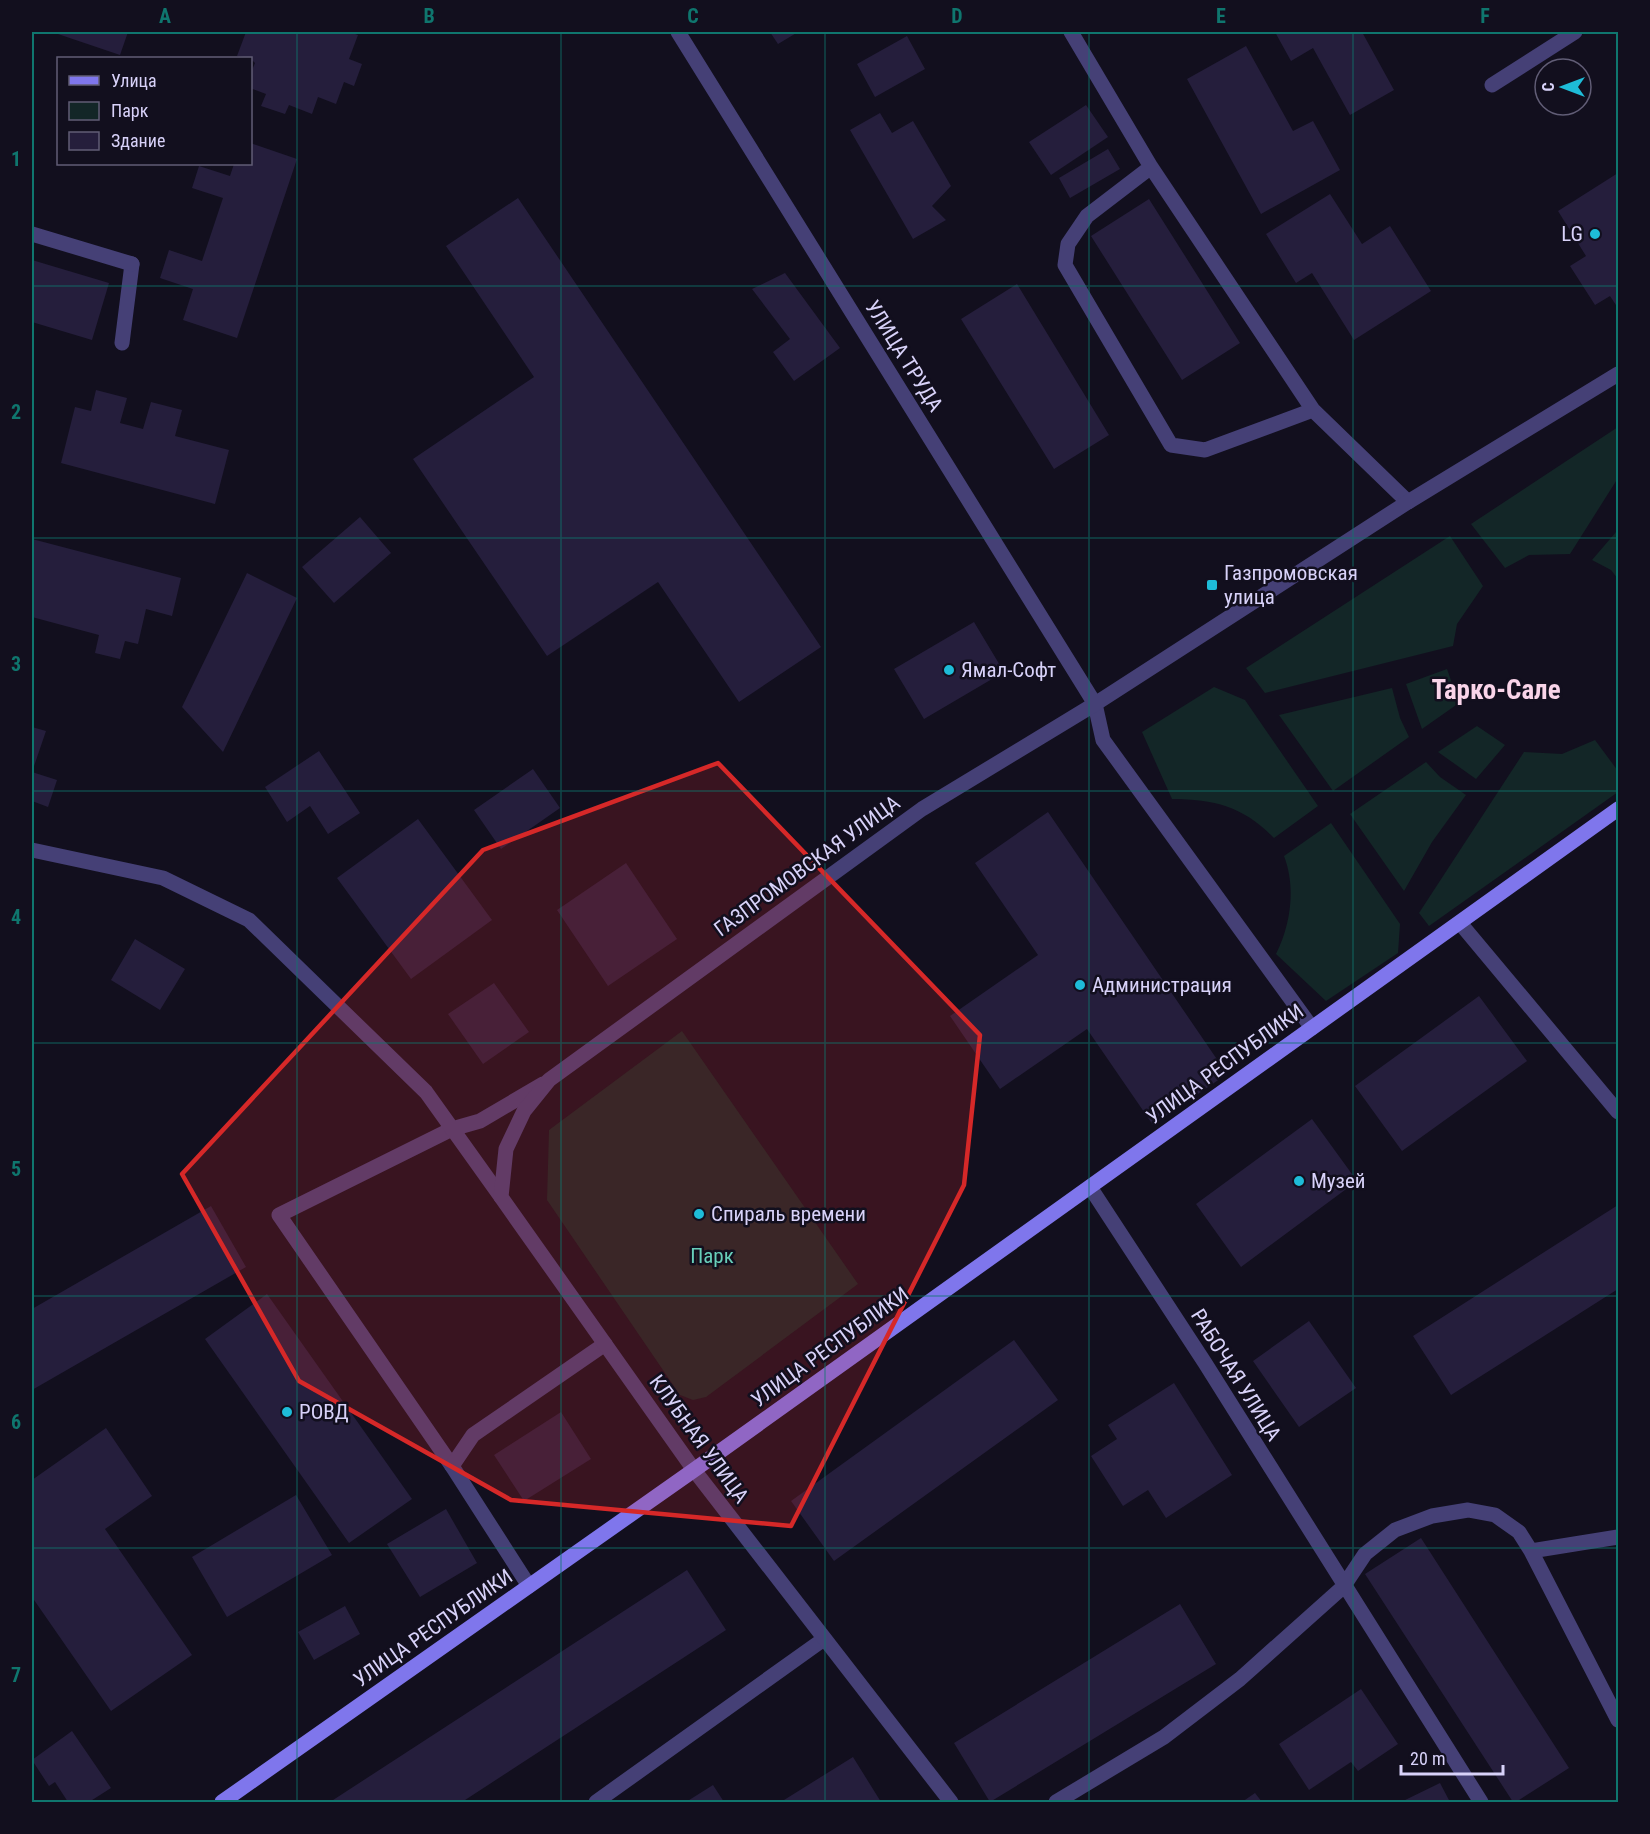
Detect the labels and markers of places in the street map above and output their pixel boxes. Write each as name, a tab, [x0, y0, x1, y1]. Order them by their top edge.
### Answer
place label: LG	[1561, 222, 1583, 246]
marker: LG	[1588, 227, 1602, 241]
place label: Газпромовская улица	[1224, 561, 1358, 609]
marker: Газпромовская улица	[1205, 578, 1219, 592]
place label: Ямал-Софт	[961, 658, 1056, 682]
marker: Ямал-Софт	[942, 663, 956, 677]
place label: Администрация	[1092, 973, 1232, 997]
marker: Администрация	[1073, 978, 1087, 992]
place label: Музей	[1311, 1169, 1366, 1193]
marker: Музей	[1292, 1174, 1306, 1188]
place label: Спираль времени	[711, 1202, 866, 1226]
marker: Спираль времени	[692, 1207, 706, 1221]
place label: РОВД	[299, 1400, 349, 1424]
marker: РОВД	[280, 1405, 294, 1419]

